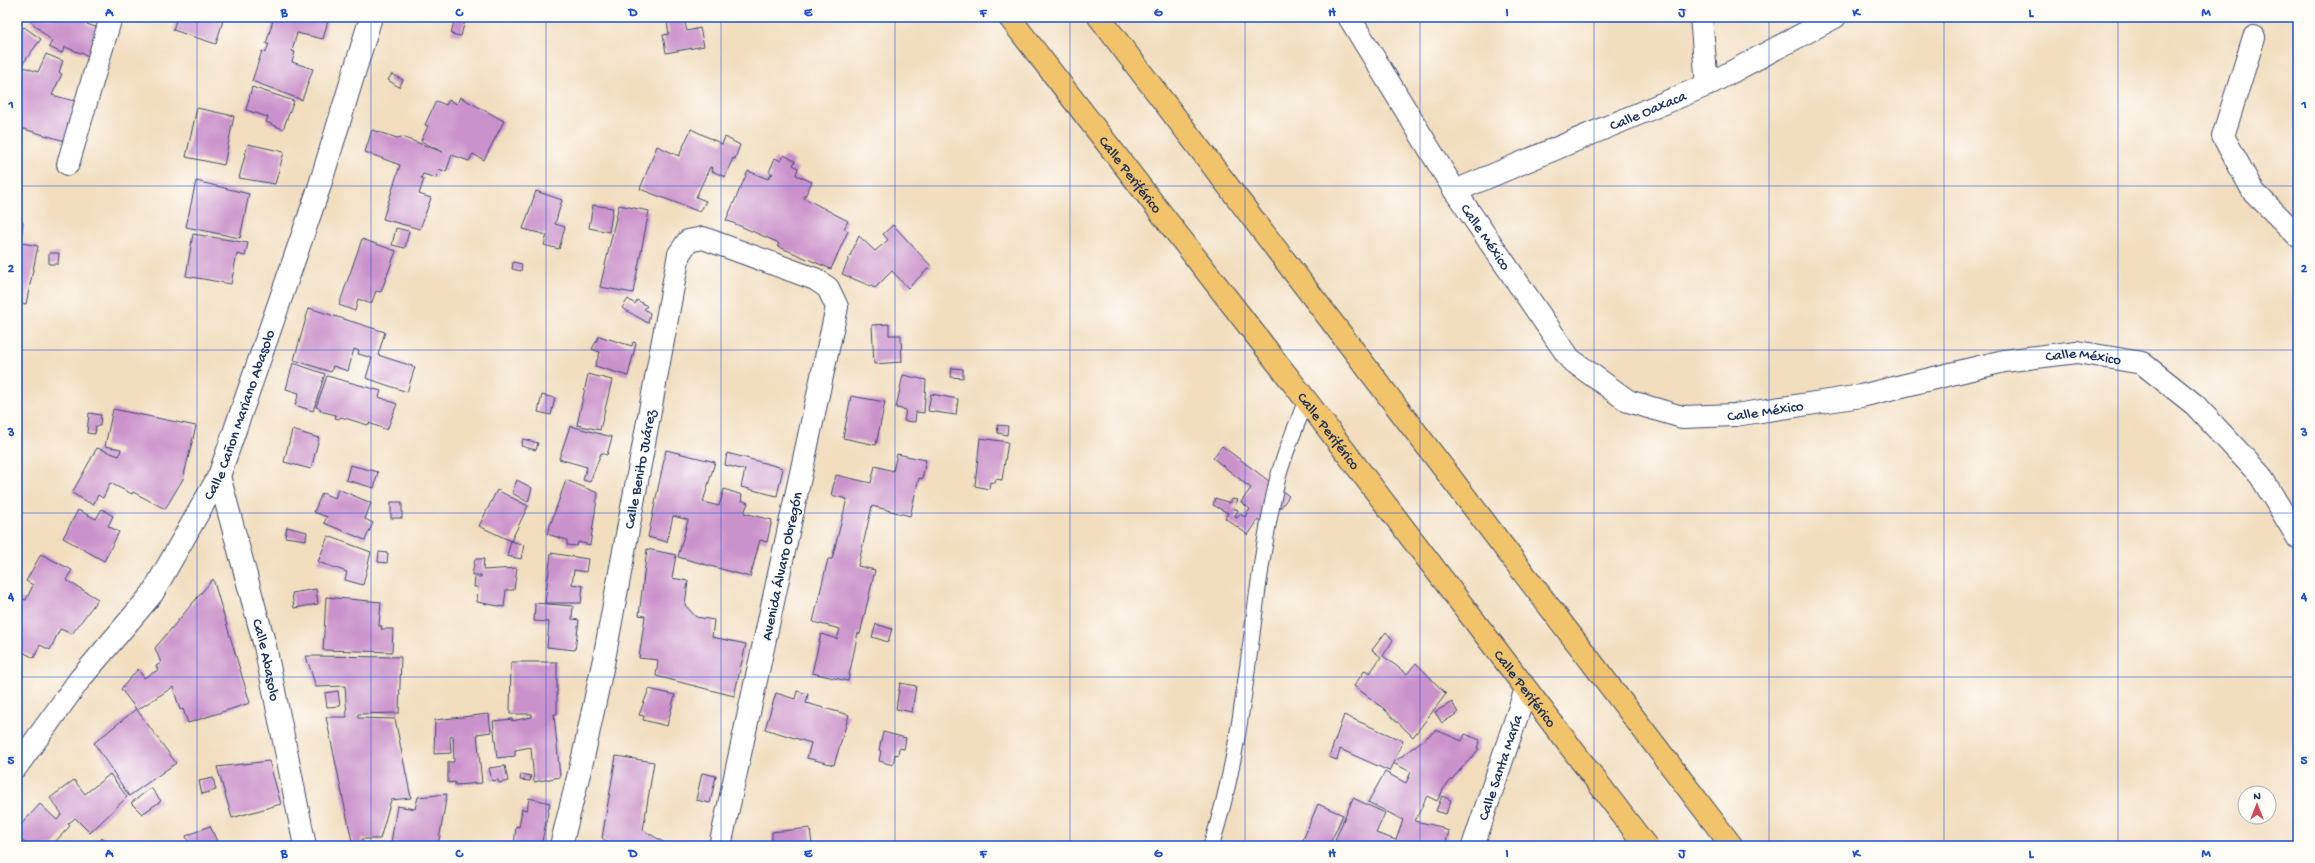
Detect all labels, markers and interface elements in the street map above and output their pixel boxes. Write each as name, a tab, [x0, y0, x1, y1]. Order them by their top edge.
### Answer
text: A	[104, 6, 114, 21]
text: B	[280, 6, 289, 21]
text: C	[454, 6, 464, 21]
text: D	[628, 6, 638, 21]
text: E	[804, 6, 813, 21]
text: F	[979, 6, 988, 21]
text: G	[1154, 6, 1163, 21]
text: H	[1328, 6, 1336, 21]
text: I	[1505, 6, 1509, 21]
text: J	[1678, 6, 1687, 21]
text: K	[1851, 6, 1861, 21]
text: L	[2029, 6, 2035, 21]
text: M	[2201, 6, 2211, 21]
street label: Calle Oaxaca	[1607, 87, 1690, 136]
text: 1	[7, 98, 14, 113]
text: 1	[2300, 98, 2307, 113]
street label: Calle Periférico	[1094, 133, 1165, 218]
street label: Calle México	[1455, 201, 1514, 275]
text: 2	[8, 262, 15, 277]
text: 2	[2301, 262, 2308, 277]
street label: Calle Cañon Mariano Abasolo	[200, 327, 280, 504]
street label: Calle México	[2045, 345, 2123, 370]
street label: Calle Periférico	[1292, 389, 1363, 474]
street label: Calle México	[1727, 398, 1805, 426]
street label: Calle Benito Juárez	[621, 408, 661, 530]
text: 3	[7, 426, 15, 441]
text: 3	[2300, 426, 2308, 441]
street label: Avenida Álvaro Obregón	[758, 490, 808, 642]
text: 4	[7, 590, 15, 605]
text: 4	[2300, 590, 2308, 605]
street label: Calle Abasolo	[247, 617, 283, 703]
street label: Calle Periférico	[1489, 647, 1560, 732]
street label: Calle Santa María	[1475, 712, 1528, 823]
text: 5	[8, 754, 15, 769]
text: 5	[2301, 754, 2308, 769]
north arrow	[2237, 785, 2277, 825]
text: N	[2253, 791, 2261, 803]
text: A	[104, 847, 114, 862]
text: B	[280, 847, 289, 862]
text: C	[454, 847, 464, 862]
text: D	[628, 847, 638, 862]
text: E	[804, 847, 813, 862]
text: F	[979, 847, 988, 862]
text: G	[1154, 847, 1163, 862]
text: H	[1328, 847, 1336, 862]
text: I	[1505, 847, 1509, 862]
text: J	[1678, 847, 1687, 862]
text: K	[1851, 847, 1861, 862]
text: L	[2029, 847, 2035, 862]
text: M	[2201, 847, 2211, 862]

